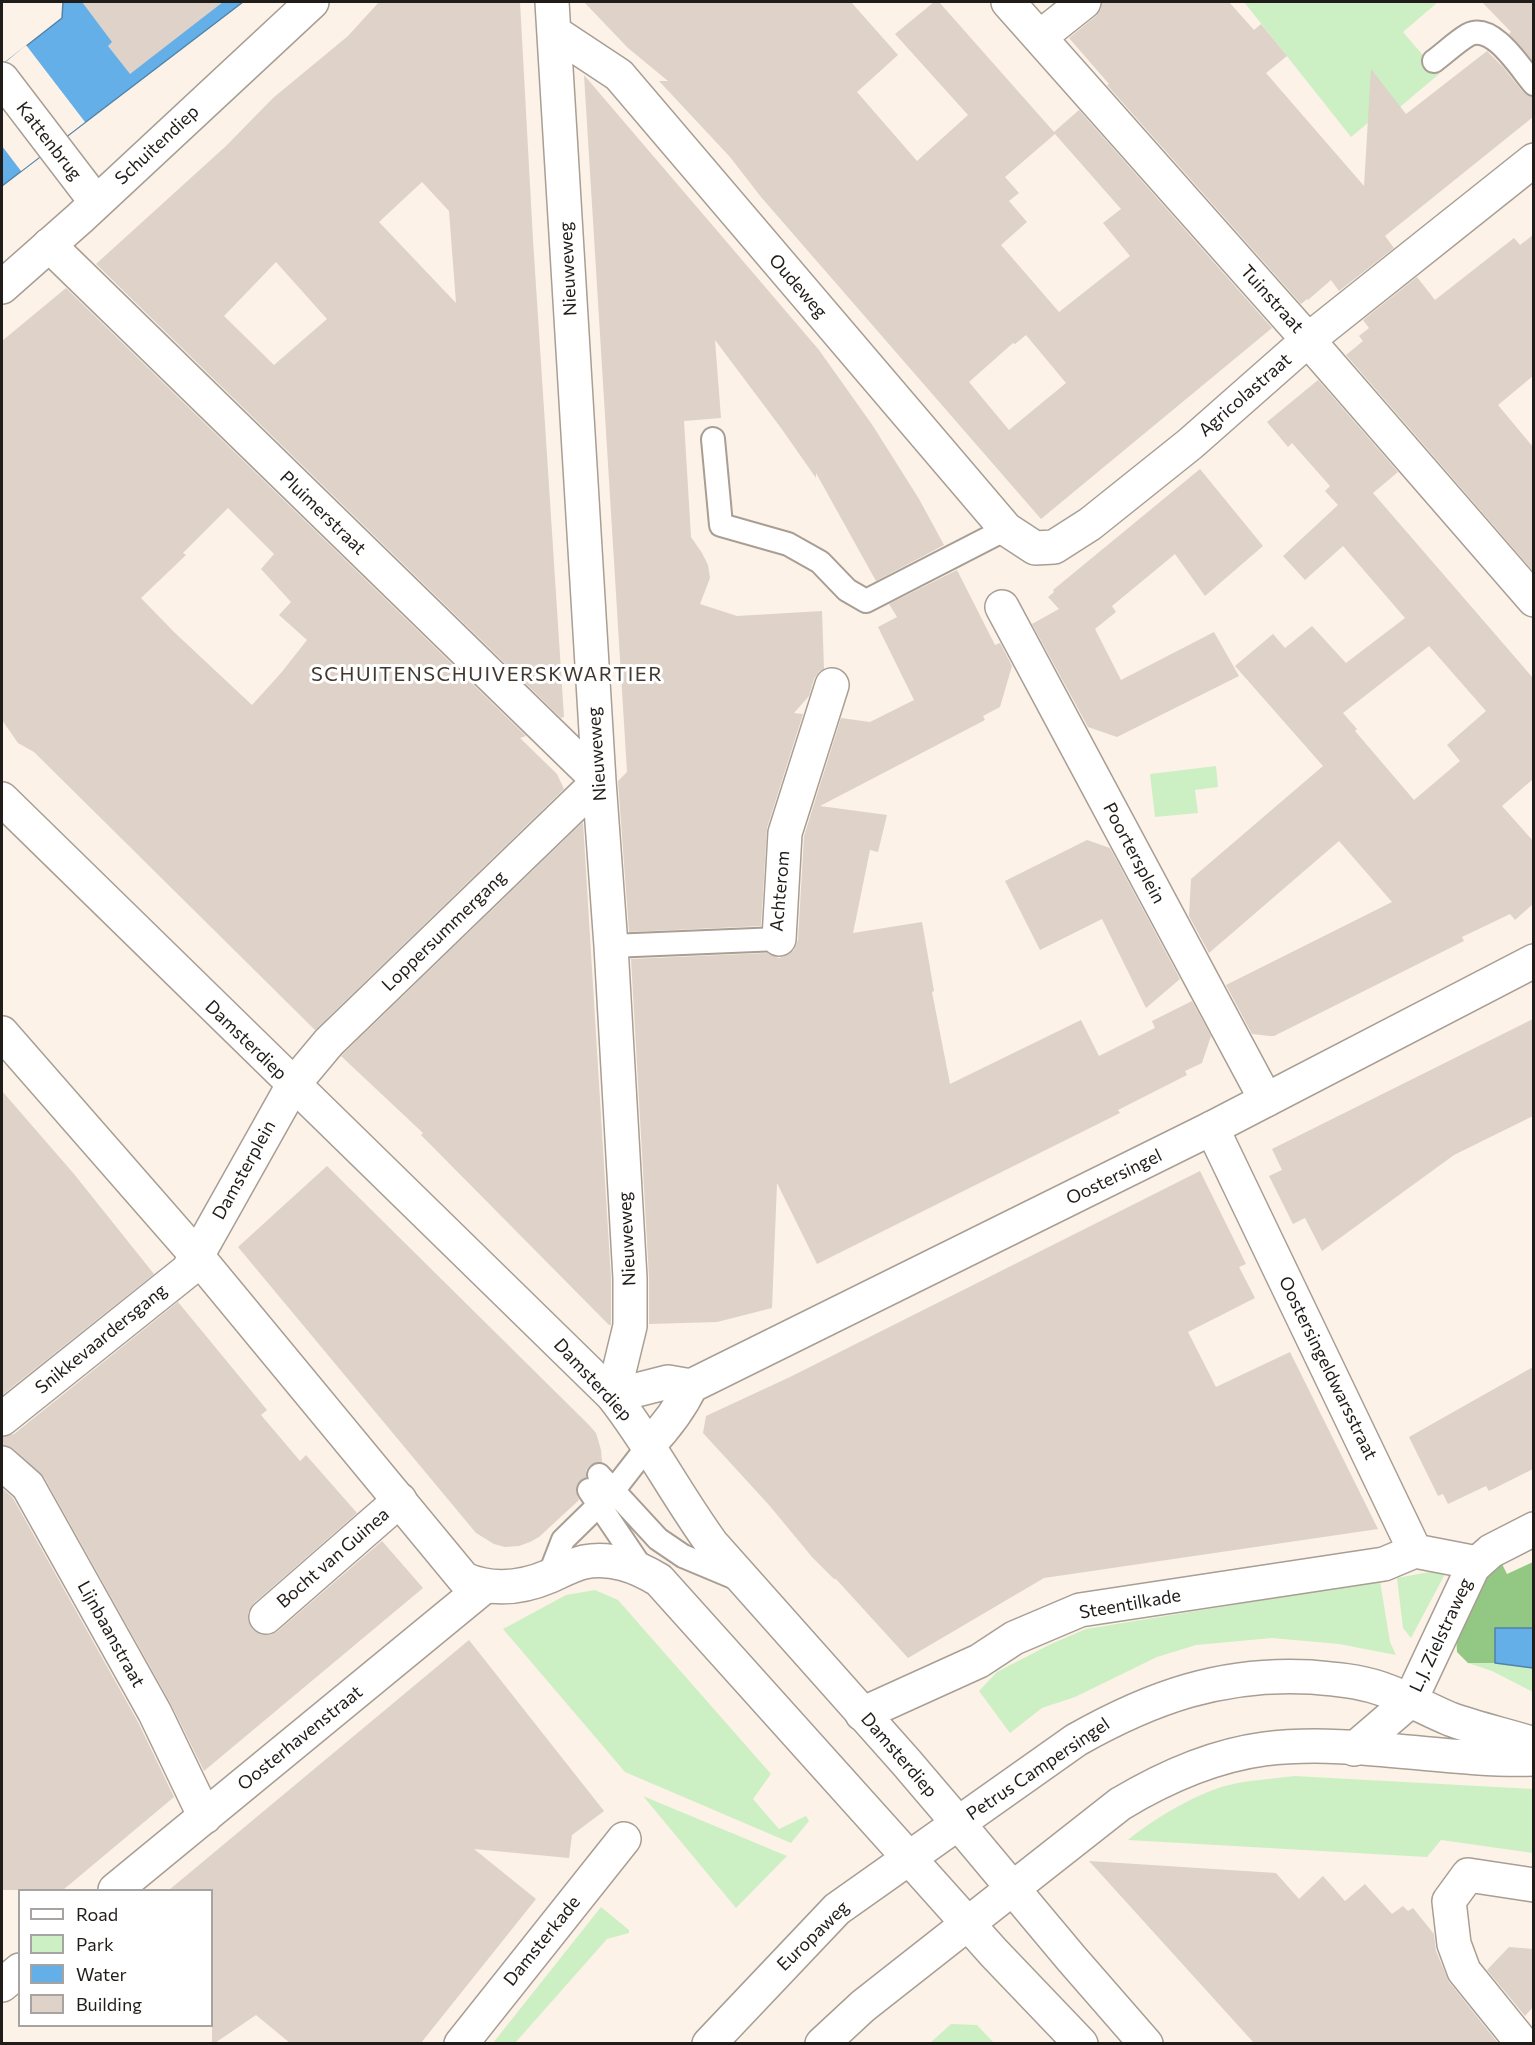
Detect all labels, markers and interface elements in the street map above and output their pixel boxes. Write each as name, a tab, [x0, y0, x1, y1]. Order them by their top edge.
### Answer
street label: Kattenbrug	[12, 97, 86, 185]
street label: Schuitendiep	[111, 101, 203, 189]
street label: Nieuweweg	[555, 221, 581, 317]
street label: Oudeweg	[764, 250, 832, 322]
street label: Tuinstraat	[1236, 261, 1308, 337]
street label: Agricolastraat	[1194, 349, 1296, 441]
street label: Pluimerstraat	[275, 467, 371, 559]
district label: SCHUITENSCHUIVERSKWARTIER	[311, 662, 663, 686]
street label: Nieuweweg	[583, 706, 611, 802]
street label: Poortersplein	[1098, 799, 1170, 907]
street label: Achterom	[766, 850, 794, 932]
street label: Loppersummergang	[377, 866, 511, 996]
street label: Damsterdiep	[201, 996, 291, 1084]
street label: Damsterplein	[208, 1117, 280, 1223]
street label: Oostersingel	[1063, 1145, 1165, 1209]
street label: Nieuweweg	[614, 1191, 640, 1287]
street label: Oostersingeldwarsstraat	[1274, 1273, 1382, 1463]
street label: Snikkevaardersgang	[31, 1279, 171, 1399]
street label: Damsterdiep	[549, 1334, 637, 1426]
street label: Bocht van Guinea	[272, 1503, 394, 1613]
street label: L.J. Zielstraweg	[1405, 1575, 1477, 1695]
street label: Lijnbaanstraat	[73, 1577, 149, 1691]
street label: Steentilkade	[1078, 1584, 1182, 1624]
street label: Oosterhavenstraat	[233, 1681, 367, 1795]
street label: Damsterdiep	[856, 1708, 942, 1802]
street label: Petrus Campersingel	[962, 1713, 1114, 1825]
legend	[18, 1889, 213, 2027]
street label: Damsterkade	[499, 1892, 585, 1990]
street label: Europaweg	[773, 1896, 853, 1976]
text: Road	[76, 1903, 118, 1925]
text: Park	[76, 1933, 114, 1955]
text: Water	[76, 1963, 127, 1985]
text: Building	[76, 1993, 142, 2015]

